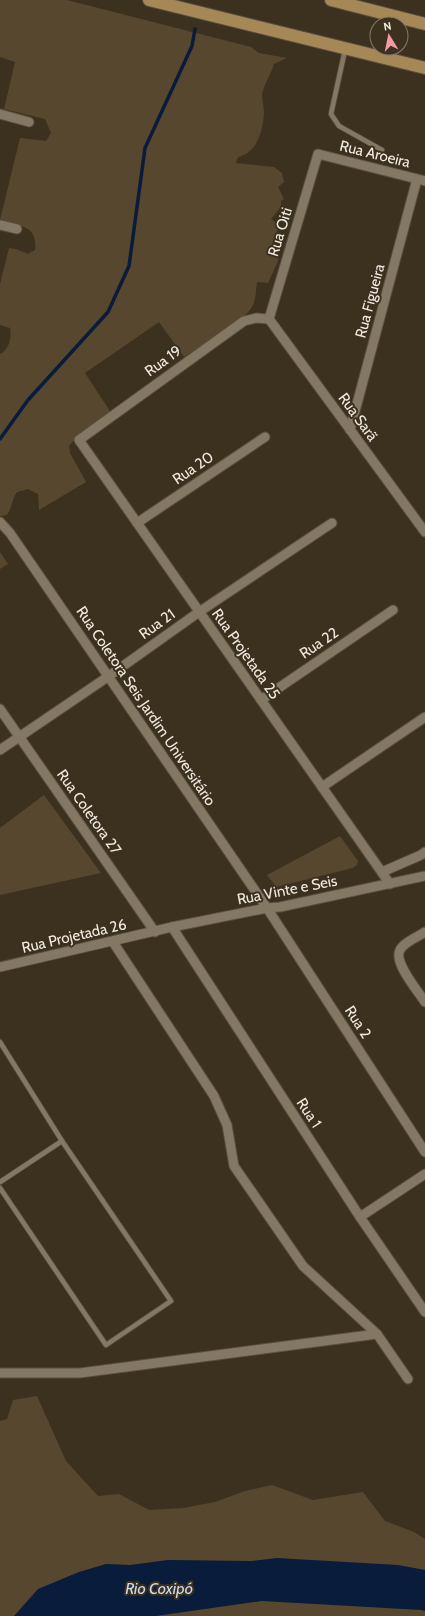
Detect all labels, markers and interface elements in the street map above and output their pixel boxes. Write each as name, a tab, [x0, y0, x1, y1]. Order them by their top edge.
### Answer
north arrow	[369, 16, 409, 56]
text: N	[382, 19, 392, 34]
street label: Rua Aroeira	[338, 137, 413, 172]
street label: Rua Oiti	[264, 205, 296, 259]
street label: Rua Figueira	[351, 261, 389, 340]
street label: Rua 19	[141, 342, 185, 380]
street label: Rua Sarã	[335, 389, 382, 445]
street label: Rua 20	[169, 448, 217, 488]
street label: Rua Coletora Seis Jardim Universitário	[72, 603, 220, 809]
street label: Rua 21	[136, 605, 178, 643]
street label: Rua Projetada 25	[208, 605, 284, 703]
street label: Rua 22	[296, 623, 342, 662]
street label: Rua Coletora 27	[53, 766, 125, 858]
street label: Rua Vinte e Seis	[235, 871, 339, 909]
street label: Rua Projetada 26	[20, 915, 128, 957]
street label: Rua 2	[341, 1002, 375, 1042]
street label: Rua 1	[293, 1095, 325, 1131]
water label: Rio Coxipó	[125, 1579, 193, 1598]

